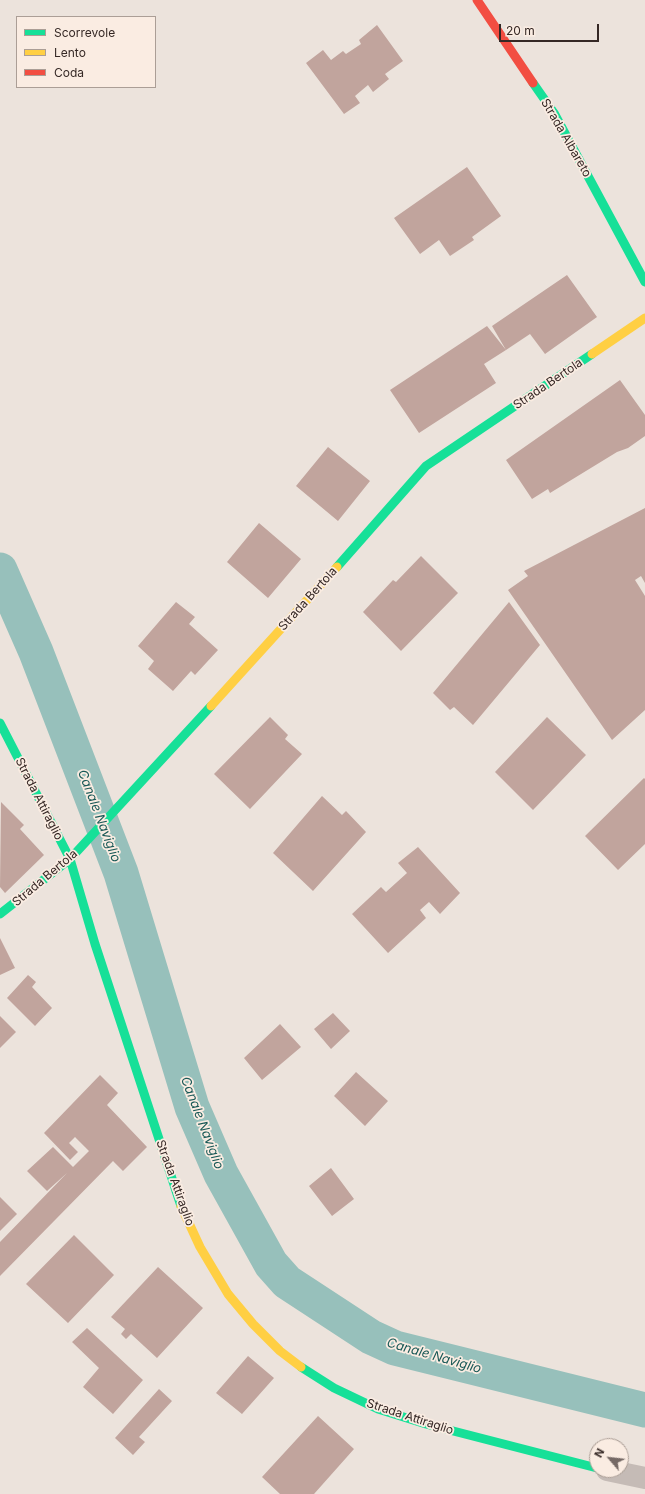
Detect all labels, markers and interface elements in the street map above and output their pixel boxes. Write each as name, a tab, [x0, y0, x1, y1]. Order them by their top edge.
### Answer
legend	[16, 16, 156, 88]
scale bar	[501, 16, 601, 42]
text: 20 m	[506, 23, 535, 38]
text: Scorrevole	[54, 25, 115, 40]
text: Lento	[54, 45, 86, 60]
text: Coda	[54, 65, 84, 80]
street label: Strada Albareto	[538, 96, 594, 180]
street label: Strada Bertola	[511, 356, 585, 412]
street label: Strada Bertola	[276, 564, 340, 634]
street label: Strada Attiraglio	[12, 755, 66, 843]
water label: Canale Naviglio	[74, 768, 124, 864]
street label: Strada Bertola	[10, 847, 80, 909]
water label: Canale Naviglio	[177, 1075, 227, 1171]
street label: Strada Attiraglio	[153, 1138, 197, 1228]
water label: Canale Naviglio	[385, 1335, 483, 1377]
street label: Strada Attiraglio	[365, 1396, 455, 1438]
north arrow	[589, 1438, 629, 1478]
text: N	[591, 1446, 607, 1460]

